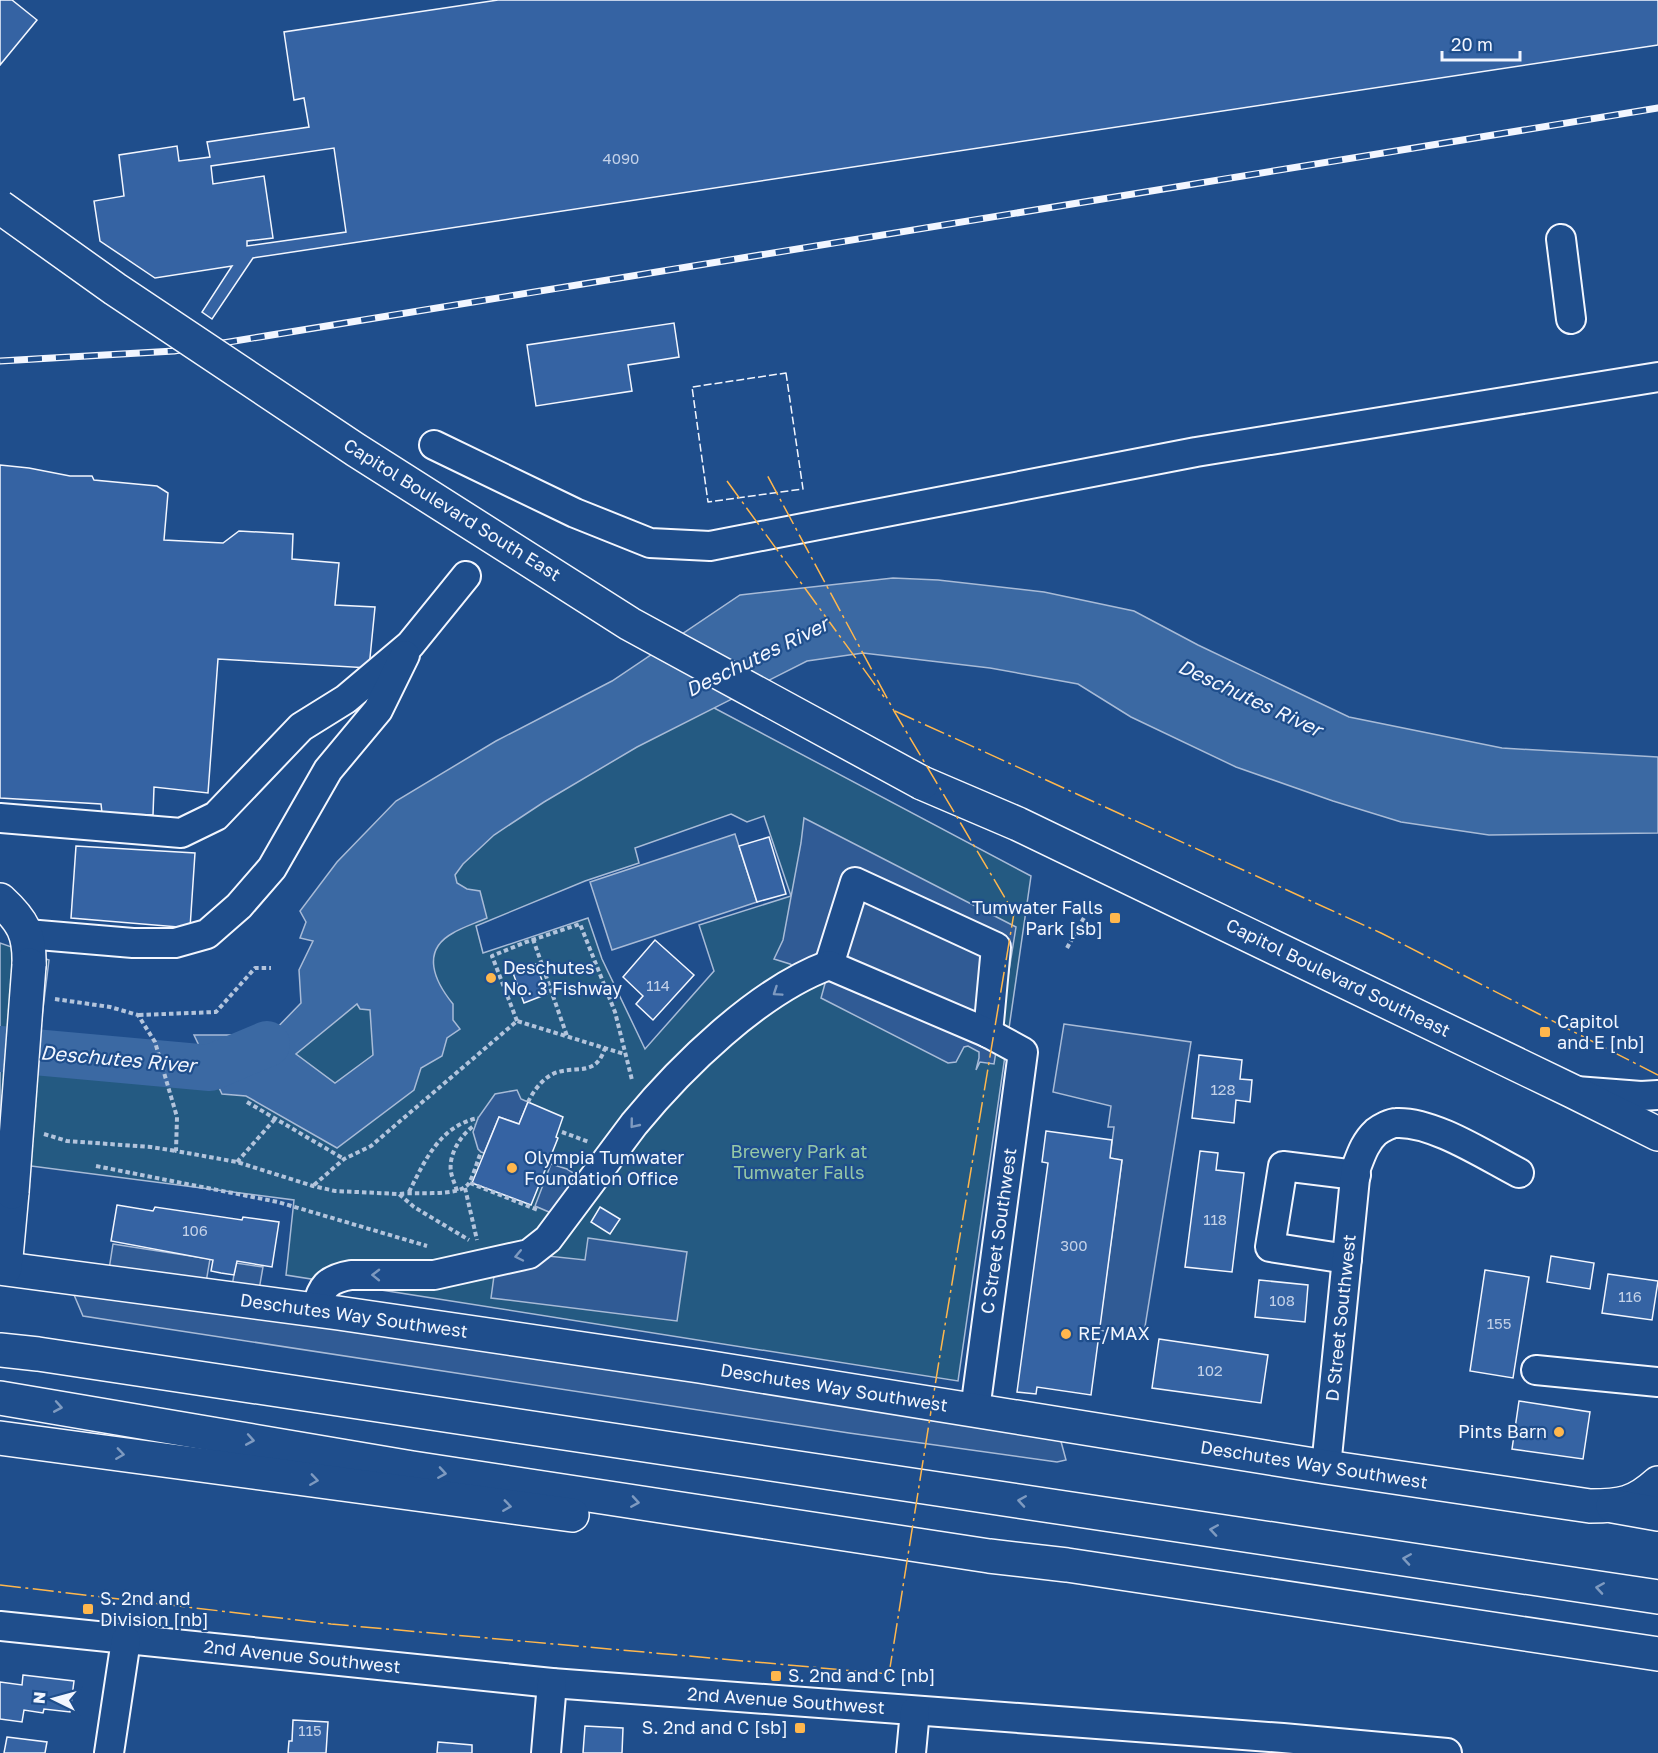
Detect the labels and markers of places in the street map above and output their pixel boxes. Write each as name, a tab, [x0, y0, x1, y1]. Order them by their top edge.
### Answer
place label: Tumwater Falls Park [sb]	[972, 896, 1103, 939]
marker: Tumwater Falls Park [sb]	[1108, 911, 1122, 925]
place label: Deschutes No. 3 Fishway	[503, 956, 622, 999]
marker: Deschutes No. 3 Fishway	[484, 971, 498, 985]
place label: Capitol and E [nb]	[1557, 1010, 1645, 1053]
marker: Capitol and E [nb]	[1538, 1025, 1552, 1039]
place label: Olympia Tumwater Foundation Office	[524, 1146, 684, 1189]
marker: Olympia Tumwater Foundation Office	[505, 1161, 519, 1175]
place label: RE/MAX	[1078, 1322, 1150, 1344]
marker: RE/MAX	[1059, 1327, 1073, 1341]
place label: Pints Barn	[1458, 1420, 1547, 1442]
marker: Pints Barn	[1552, 1425, 1566, 1439]
place label: S. 2nd and Division [nb]	[100, 1587, 209, 1630]
marker: S. 2nd and Division [nb]	[81, 1602, 95, 1616]
place label: S. 2nd and C [nb]	[788, 1664, 936, 1686]
marker: S. 2nd and C [nb]	[769, 1669, 783, 1683]
place label: S. 2nd and C [sb]	[642, 1716, 788, 1738]
marker: S. 2nd and C [sb]	[793, 1721, 807, 1735]

